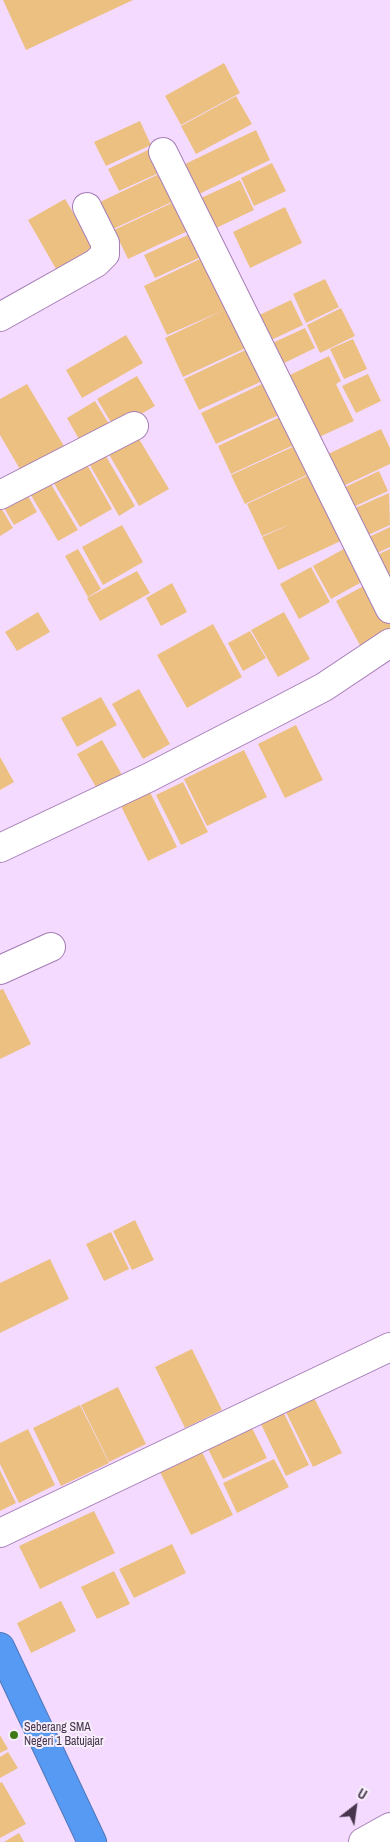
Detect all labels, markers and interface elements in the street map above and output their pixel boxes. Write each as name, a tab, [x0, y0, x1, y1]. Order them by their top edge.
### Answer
place label: Seberang SMA Negeri 1 Batujajar	[24, 1721, 103, 1749]
marker: Seberang SMA Negeri 1 Batujajar	[8, 1729, 20, 1741]
north arrow	[330, 1782, 380, 1832]
text: U	[354, 1784, 371, 1804]

